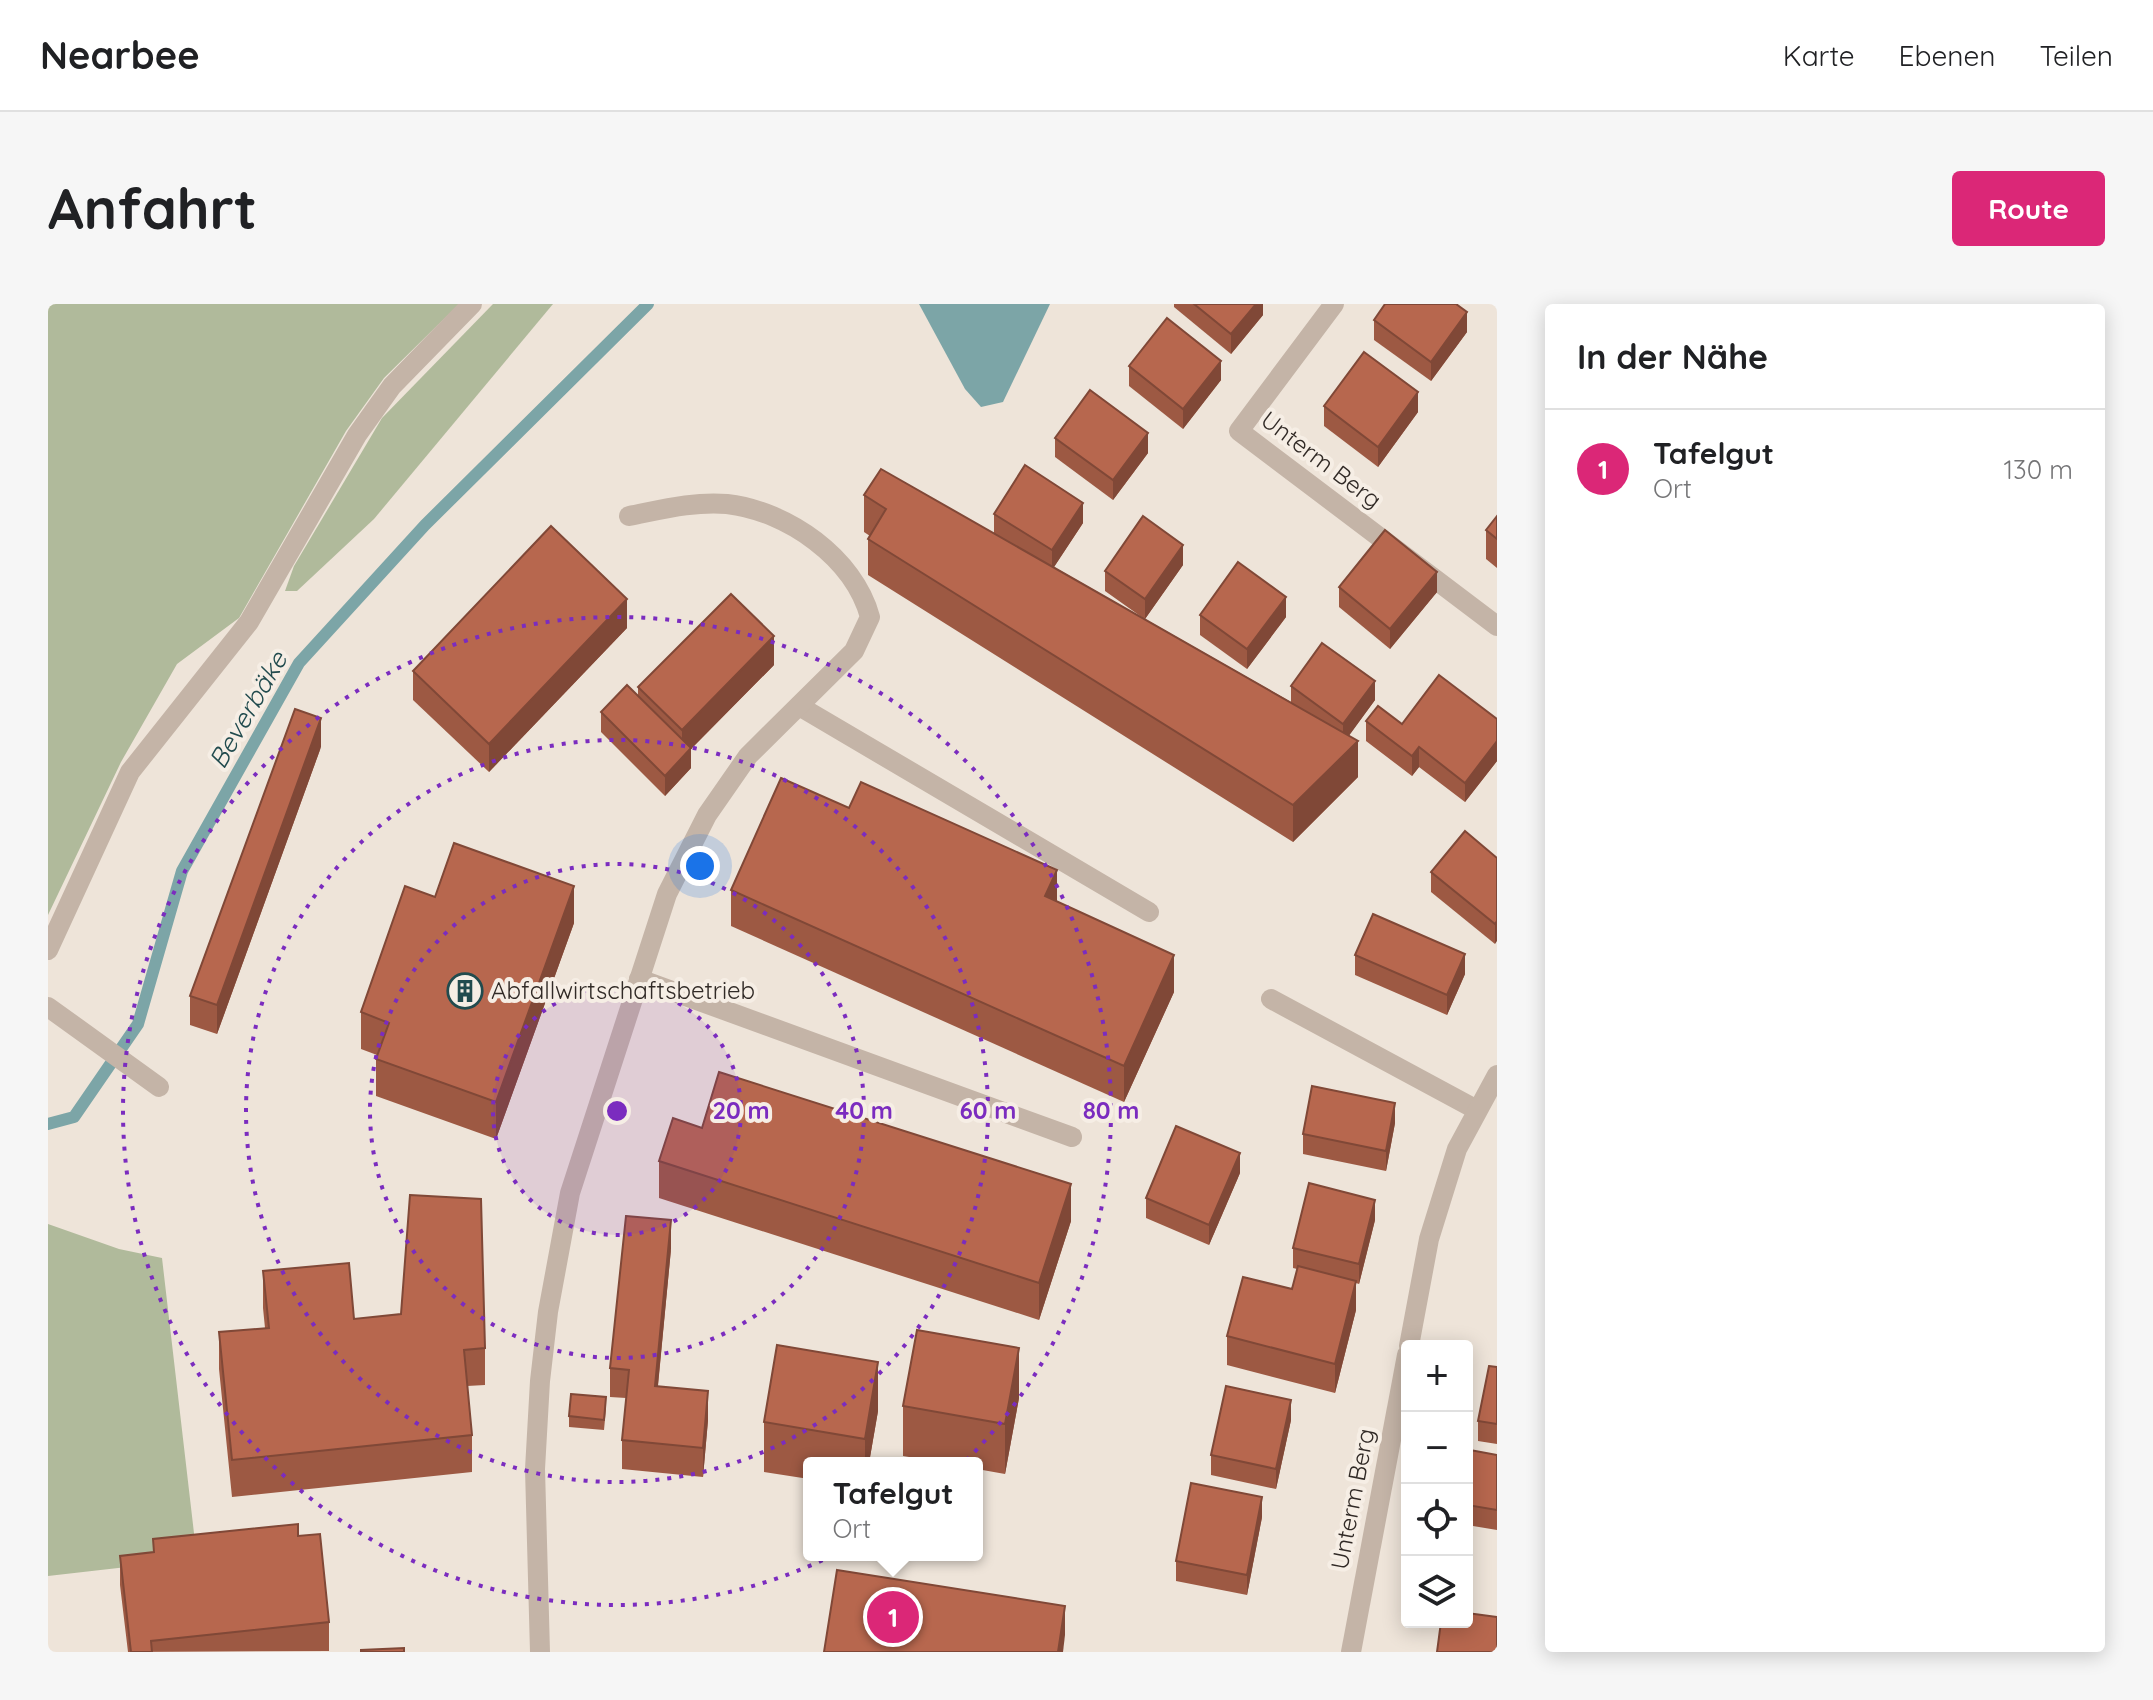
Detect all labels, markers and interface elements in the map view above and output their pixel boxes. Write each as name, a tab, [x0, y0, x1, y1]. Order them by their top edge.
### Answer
text: Nearbee	[40, 31, 200, 79]
text: Karte	[1783, 38, 1855, 73]
text: Ebenen	[1899, 38, 1995, 73]
text: Teilen	[2039, 38, 2113, 73]
button: Route	[1952, 171, 2105, 246]
text: Anfahrt	[48, 173, 257, 243]
text: In der Nähe	[1577, 335, 1768, 378]
street label: Unterm Berg	[1255, 404, 1388, 514]
text: Tafelgut	[1653, 434, 1774, 472]
text: 1	[1598, 453, 1608, 486]
text: 130 m	[2003, 453, 2073, 486]
text: Ort	[1653, 472, 1692, 505]
water label: Beverbäke	[201, 644, 295, 774]
your location	[680, 846, 720, 886]
building icon: Abfallwirtschaftsbetrieb	[446, 972, 484, 1010]
place label: Abfallwirtschaftsbetrieb	[491, 975, 755, 1005]
text: 20 m	[712, 1095, 770, 1125]
text: 40 m	[835, 1095, 893, 1125]
text: 60 m	[960, 1095, 1016, 1125]
text: 80 m	[1083, 1095, 1139, 1125]
centre of rings	[603, 1097, 631, 1125]
map controls	[1401, 1340, 1473, 1628]
button: +	[1401, 1340, 1473, 1412]
button: −	[1401, 1412, 1473, 1484]
street label: Unterm Berg	[1324, 1426, 1380, 1572]
popup	[803, 1457, 983, 1561]
text: Tafelgut	[832, 1474, 954, 1512]
button: locate	[1401, 1484, 1473, 1556]
text: Ort	[832, 1512, 871, 1545]
button: layers	[1401, 1556, 1473, 1628]
pin: 1	[867, 1587, 919, 1647]

